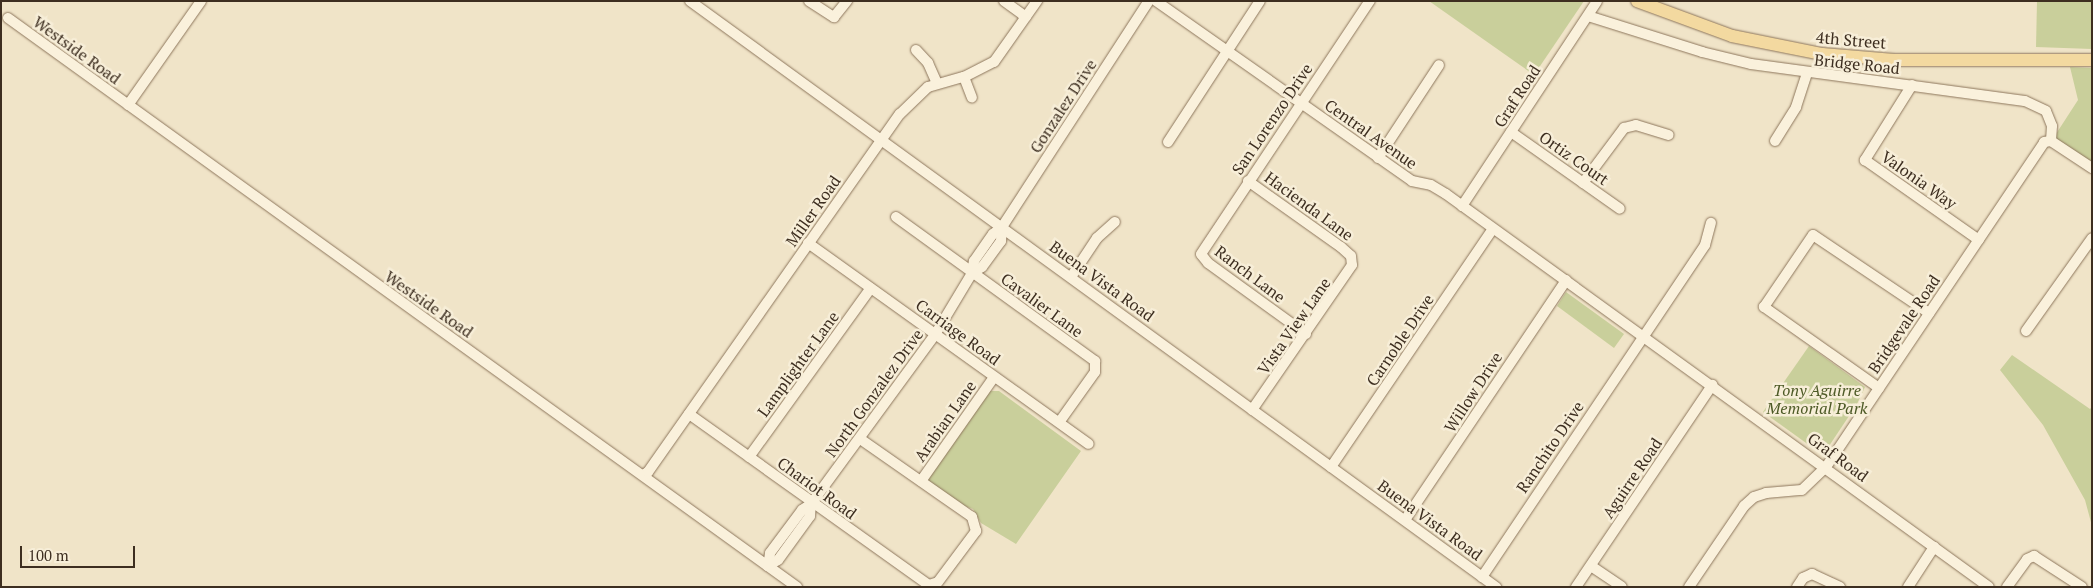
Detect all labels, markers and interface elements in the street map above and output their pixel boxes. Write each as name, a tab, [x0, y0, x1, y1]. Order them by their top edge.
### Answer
street label: Westside Road	[30, 12, 124, 88]
street label: 4th Street	[1815, 27, 1887, 53]
street label: Bridge Road	[1813, 50, 1901, 78]
street label: Gonzalez Drive	[1026, 56, 1100, 156]
street label: San Lorenzo Drive	[1228, 60, 1316, 178]
street label: Graf Road	[1490, 61, 1544, 131]
street label: Central Avenue	[1321, 95, 1421, 173]
street label: Ortiz Court	[1536, 127, 1612, 189]
street label: Valonia Way	[1878, 147, 1960, 213]
street label: Hacienda Lane	[1261, 167, 1357, 245]
street label: Miller Road	[782, 172, 844, 250]
street label: Buena Vista Road	[1046, 237, 1158, 325]
street label: Ranch Lane	[1211, 241, 1289, 307]
street label: Westside Road	[381, 267, 477, 341]
street label: Cavalier Lane	[997, 269, 1087, 341]
street label: Bridgevale Road	[1864, 271, 1944, 377]
street label: Vista View Lane	[1253, 274, 1335, 378]
street label: Carnoble Drive	[1362, 290, 1438, 390]
street label: Carriage Road	[912, 295, 1004, 369]
street label: Lamplighter Lane	[753, 308, 843, 420]
street label: North Gonzalez Drive	[821, 325, 927, 461]
street label: Willow Drive	[1440, 348, 1506, 436]
street label: Arabian Lane	[910, 377, 980, 465]
park label: Tony Aguirre Memorial Park	[1767, 380, 1867, 418]
street label: Ranchito Drive	[1512, 398, 1588, 496]
street label: Graf Road	[1804, 429, 1872, 485]
street label: Aguirre Road	[1598, 434, 1666, 522]
street label: Chariot Road	[774, 453, 860, 523]
street label: Buena Vista Road	[1374, 476, 1486, 564]
scale bar	[22, 536, 138, 568]
text: 100 m	[28, 545, 69, 565]

